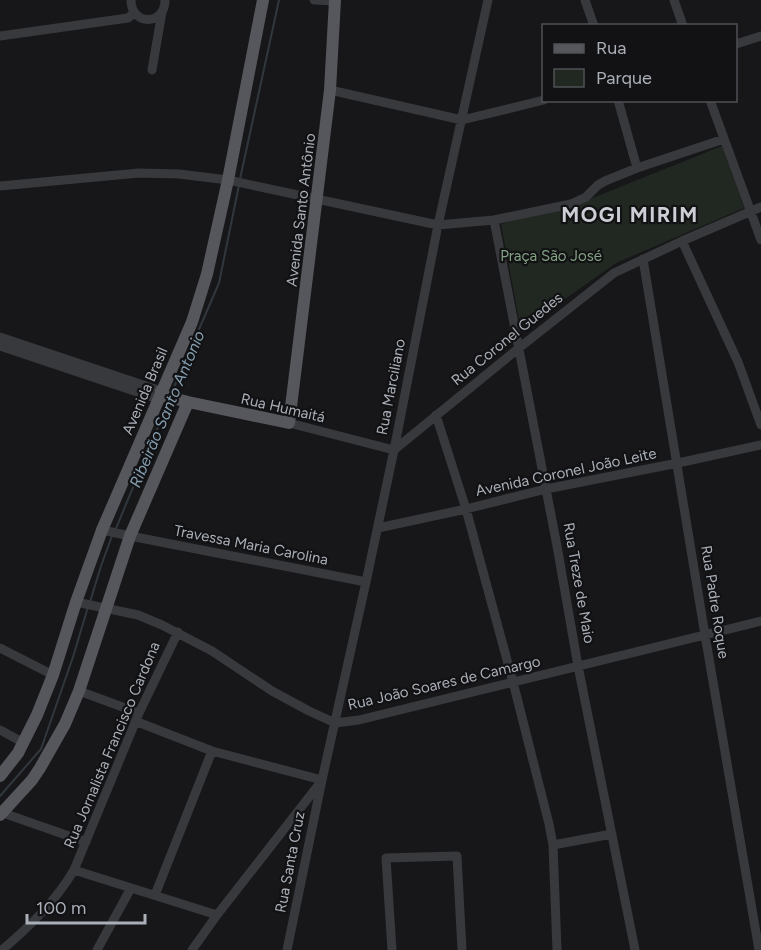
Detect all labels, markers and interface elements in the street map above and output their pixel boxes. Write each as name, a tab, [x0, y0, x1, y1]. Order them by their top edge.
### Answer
legend	[542, 24, 737, 102]
text: Rua	[596, 37, 627, 59]
text: Parque	[596, 67, 652, 89]
street label: Avenida Santo Antônio	[283, 132, 319, 288]
district label: MOGI MIRIM	[561, 202, 699, 227]
park label: Praça São José	[500, 247, 602, 265]
street label: Rua Coronel Guedes	[448, 289, 566, 389]
water label: Ribeirão Santo Antonio	[125, 328, 209, 490]
street label: Rua Marciliano	[373, 337, 409, 437]
street label: Avenida Brasil	[118, 344, 172, 438]
street label: Rua Humaitá	[239, 390, 327, 426]
street label: Avenida Coronel João Leite	[474, 444, 658, 500]
street label: Travessa Maria Carolina	[172, 521, 330, 569]
street label: Rua Treze de Maio	[560, 521, 599, 645]
street label: Rua Padre Roque	[697, 544, 733, 660]
street label: Rua Jornalista Francisco Cardona	[60, 639, 164, 851]
street label: Rua João Soares de Camargo	[346, 652, 542, 714]
street label: Rua Santa Cruz	[271, 810, 309, 914]
scale bar	[27, 887, 146, 925]
text: 100 m	[36, 897, 86, 919]

